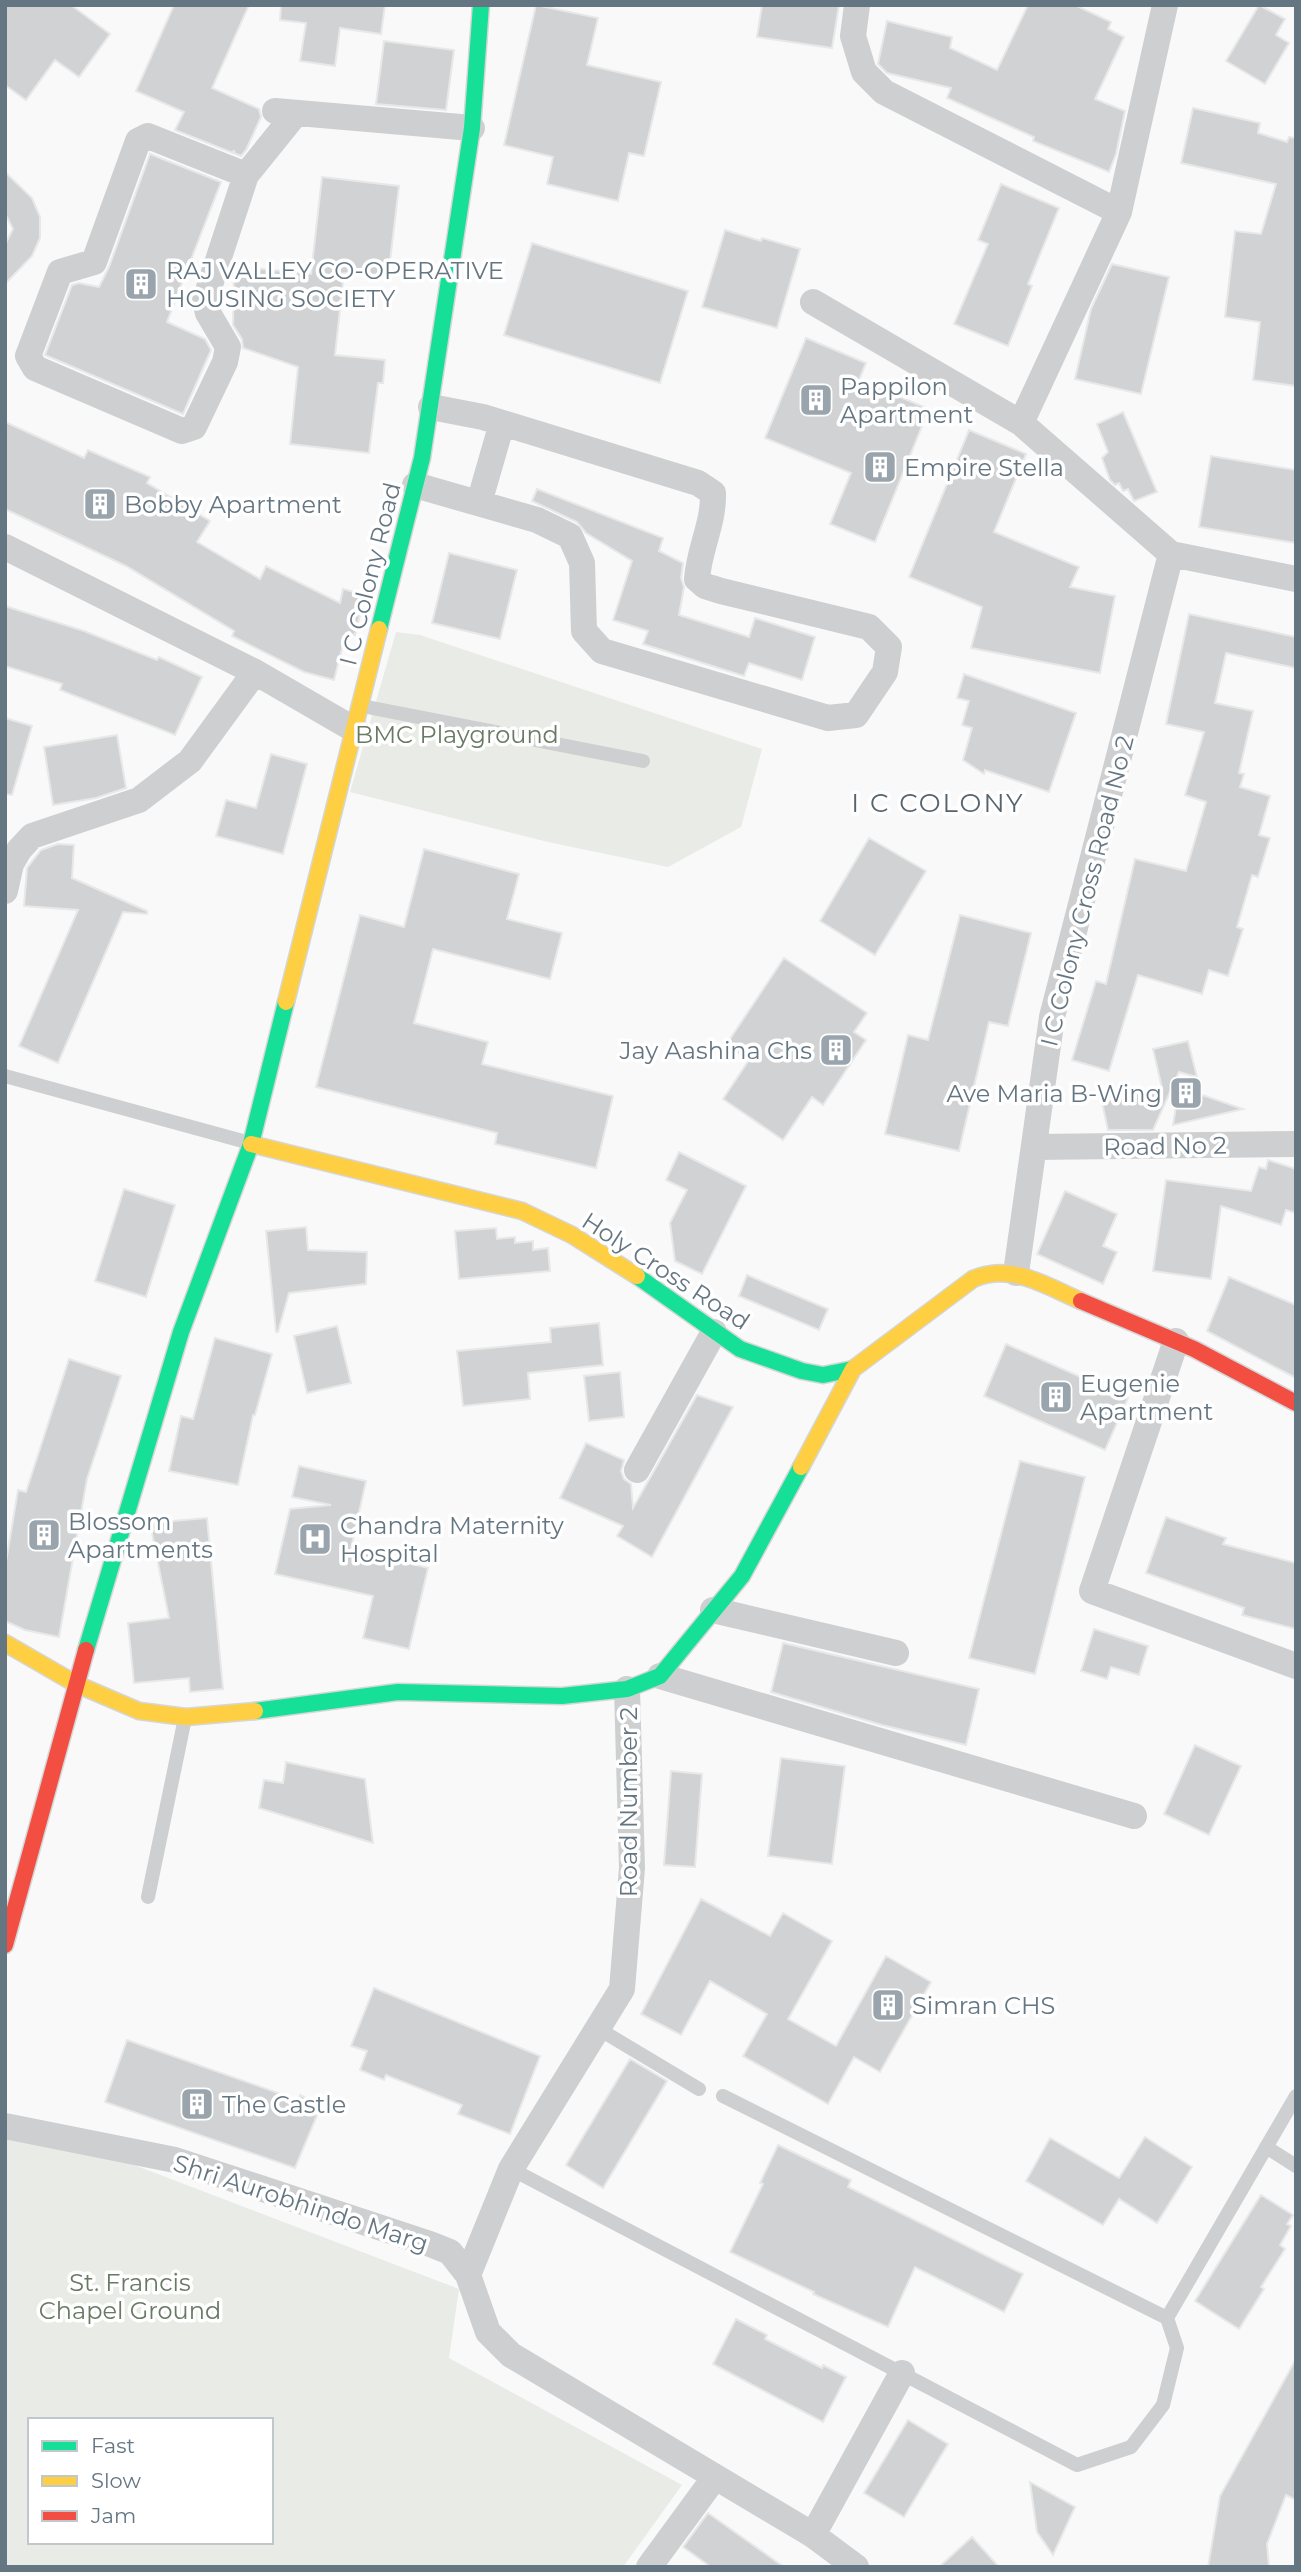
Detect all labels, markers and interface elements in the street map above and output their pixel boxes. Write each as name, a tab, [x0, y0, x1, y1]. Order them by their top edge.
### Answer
place label: RAJ VALLEY CO-OPERATIVE HOUSING SOCIETY	[166, 256, 504, 313]
building icon: RAJ VALLEY CO-OPERATIVE HOUSING SOCIETY	[122, 265, 160, 303]
place label: Pappilon Apartment	[840, 372, 973, 429]
building icon: Pappilon Apartment	[797, 381, 835, 419]
building icon: Empire Stella	[861, 448, 899, 486]
place label: Empire Stella	[904, 453, 1064, 482]
street label: I C Colony Road	[333, 479, 407, 669]
building icon: Bobby Apartment	[81, 485, 119, 523]
place label: Bobby Apartment	[124, 490, 342, 519]
park label: BMC Playground	[355, 720, 559, 749]
street label: I C Colony Cross Road No 2	[1034, 732, 1140, 1050]
district label: I C COLONY	[851, 787, 1025, 819]
building icon: Jay Aashina Chs	[817, 1031, 855, 1069]
place label: Jay Aashina Chs	[619, 1036, 812, 1065]
building icon: Ave Maria B-Wing	[1167, 1074, 1205, 1112]
place label: Ave Maria B-Wing	[946, 1079, 1162, 1108]
street label: Road No 2	[1103, 1130, 1227, 1162]
street label: Holy Cross Road	[577, 1206, 755, 1336]
place label: Eugenie Apartment	[1080, 1369, 1213, 1426]
building icon: Eugenie Apartment	[1037, 1378, 1075, 1416]
place label: Blossom Apartments	[68, 1507, 213, 1564]
place label: Chandra Maternity Hospital	[340, 1511, 564, 1568]
building icon: Blossom Apartments	[25, 1516, 63, 1554]
hospital icon: Chandra Maternity Hospital	[296, 1520, 334, 1558]
street label: Road Number 2	[614, 1707, 643, 1897]
building icon: Simran CHS	[869, 1986, 907, 2024]
place label: Simran CHS	[912, 1991, 1055, 2020]
building icon: The Castle	[178, 2085, 216, 2123]
place label: The Castle	[222, 2090, 346, 2119]
street label: Shri Aurobhindo Marg	[170, 2148, 432, 2258]
park label: St. Francis Chapel Ground	[39, 2268, 221, 2325]
legend	[28, 2418, 273, 2544]
text: Fast	[91, 2433, 135, 2458]
text: Slow	[91, 2468, 141, 2493]
text: Jam	[90, 2503, 136, 2528]

